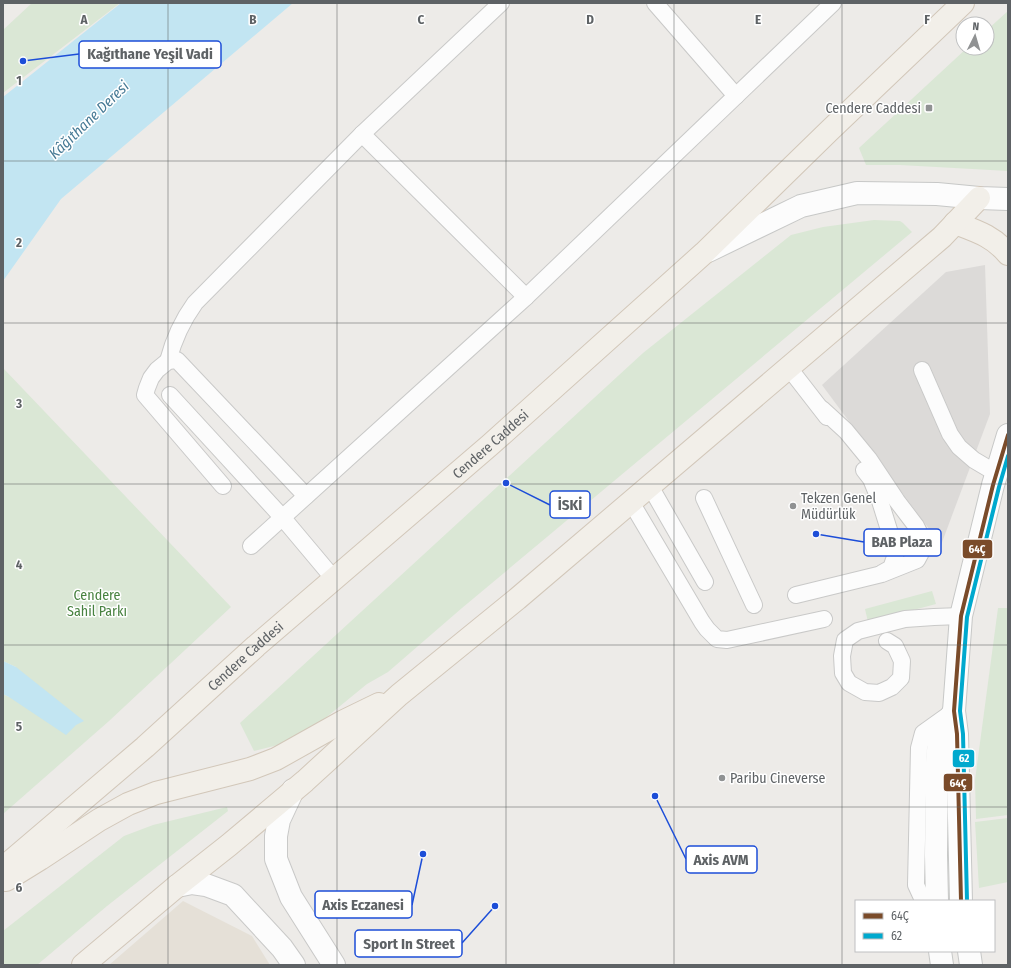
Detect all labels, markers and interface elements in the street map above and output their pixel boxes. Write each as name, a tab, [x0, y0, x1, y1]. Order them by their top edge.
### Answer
text: A	[79, 12, 88, 27]
text: B	[249, 12, 257, 27]
text: C	[418, 12, 425, 27]
text: D	[586, 12, 594, 27]
text: E	[755, 12, 761, 27]
text: F	[924, 12, 930, 27]
north arrow	[955, 16, 995, 56]
text: N	[972, 20, 980, 33]
callout: Kağıthane Yeşil Vadi	[79, 41, 221, 68]
text: Kağıthane Yeşil Vadi	[87, 45, 213, 64]
text: 1	[16, 73, 22, 88]
water label: Kâğıthane Deresi	[45, 77, 133, 163]
place label: Cendere Caddesi	[825, 100, 921, 117]
marker: Cendere Caddesi	[924, 103, 934, 113]
text: 2	[15, 235, 22, 250]
text: 3	[15, 396, 22, 411]
street label: Cendere Caddesi	[449, 406, 532, 482]
place label: Tekzen Genel Müdürlük	[801, 490, 876, 523]
callout: İSKİ	[550, 491, 590, 518]
text: İSKİ	[558, 496, 582, 514]
marker: Tekzen Genel Müdürlük	[788, 501, 798, 511]
callout: BAB Plaza	[864, 529, 941, 556]
text: BAB Plaza	[871, 533, 933, 551]
line badge: 64Ç	[962, 539, 993, 559]
text: 64Ç	[968, 543, 986, 556]
text: 4	[16, 557, 23, 572]
park label: Cendere Sahil Parkı	[67, 587, 127, 620]
street label: Cendere Caddesi	[204, 618, 287, 694]
text: 5	[16, 719, 22, 734]
line badge: 62	[952, 749, 975, 768]
text: 62	[959, 752, 969, 765]
place label: Paribu Cineverse	[730, 770, 826, 787]
marker: Paribu Cineverse	[717, 773, 727, 783]
line badge: 64Ç	[943, 773, 973, 792]
text: 64Ç	[949, 777, 967, 790]
callout: Axis AVM	[686, 846, 757, 873]
text: Axis AVM	[692, 851, 749, 869]
text: 6	[16, 880, 23, 895]
callout: Axis Eczanesi	[315, 891, 412, 918]
text: Axis Eczanesi	[321, 896, 404, 914]
legend	[855, 900, 995, 952]
text: 64Ç	[891, 909, 909, 923]
text: 62	[891, 929, 902, 943]
callout: Sport In Street	[355, 930, 462, 957]
text: Sport In Street	[363, 935, 455, 953]

